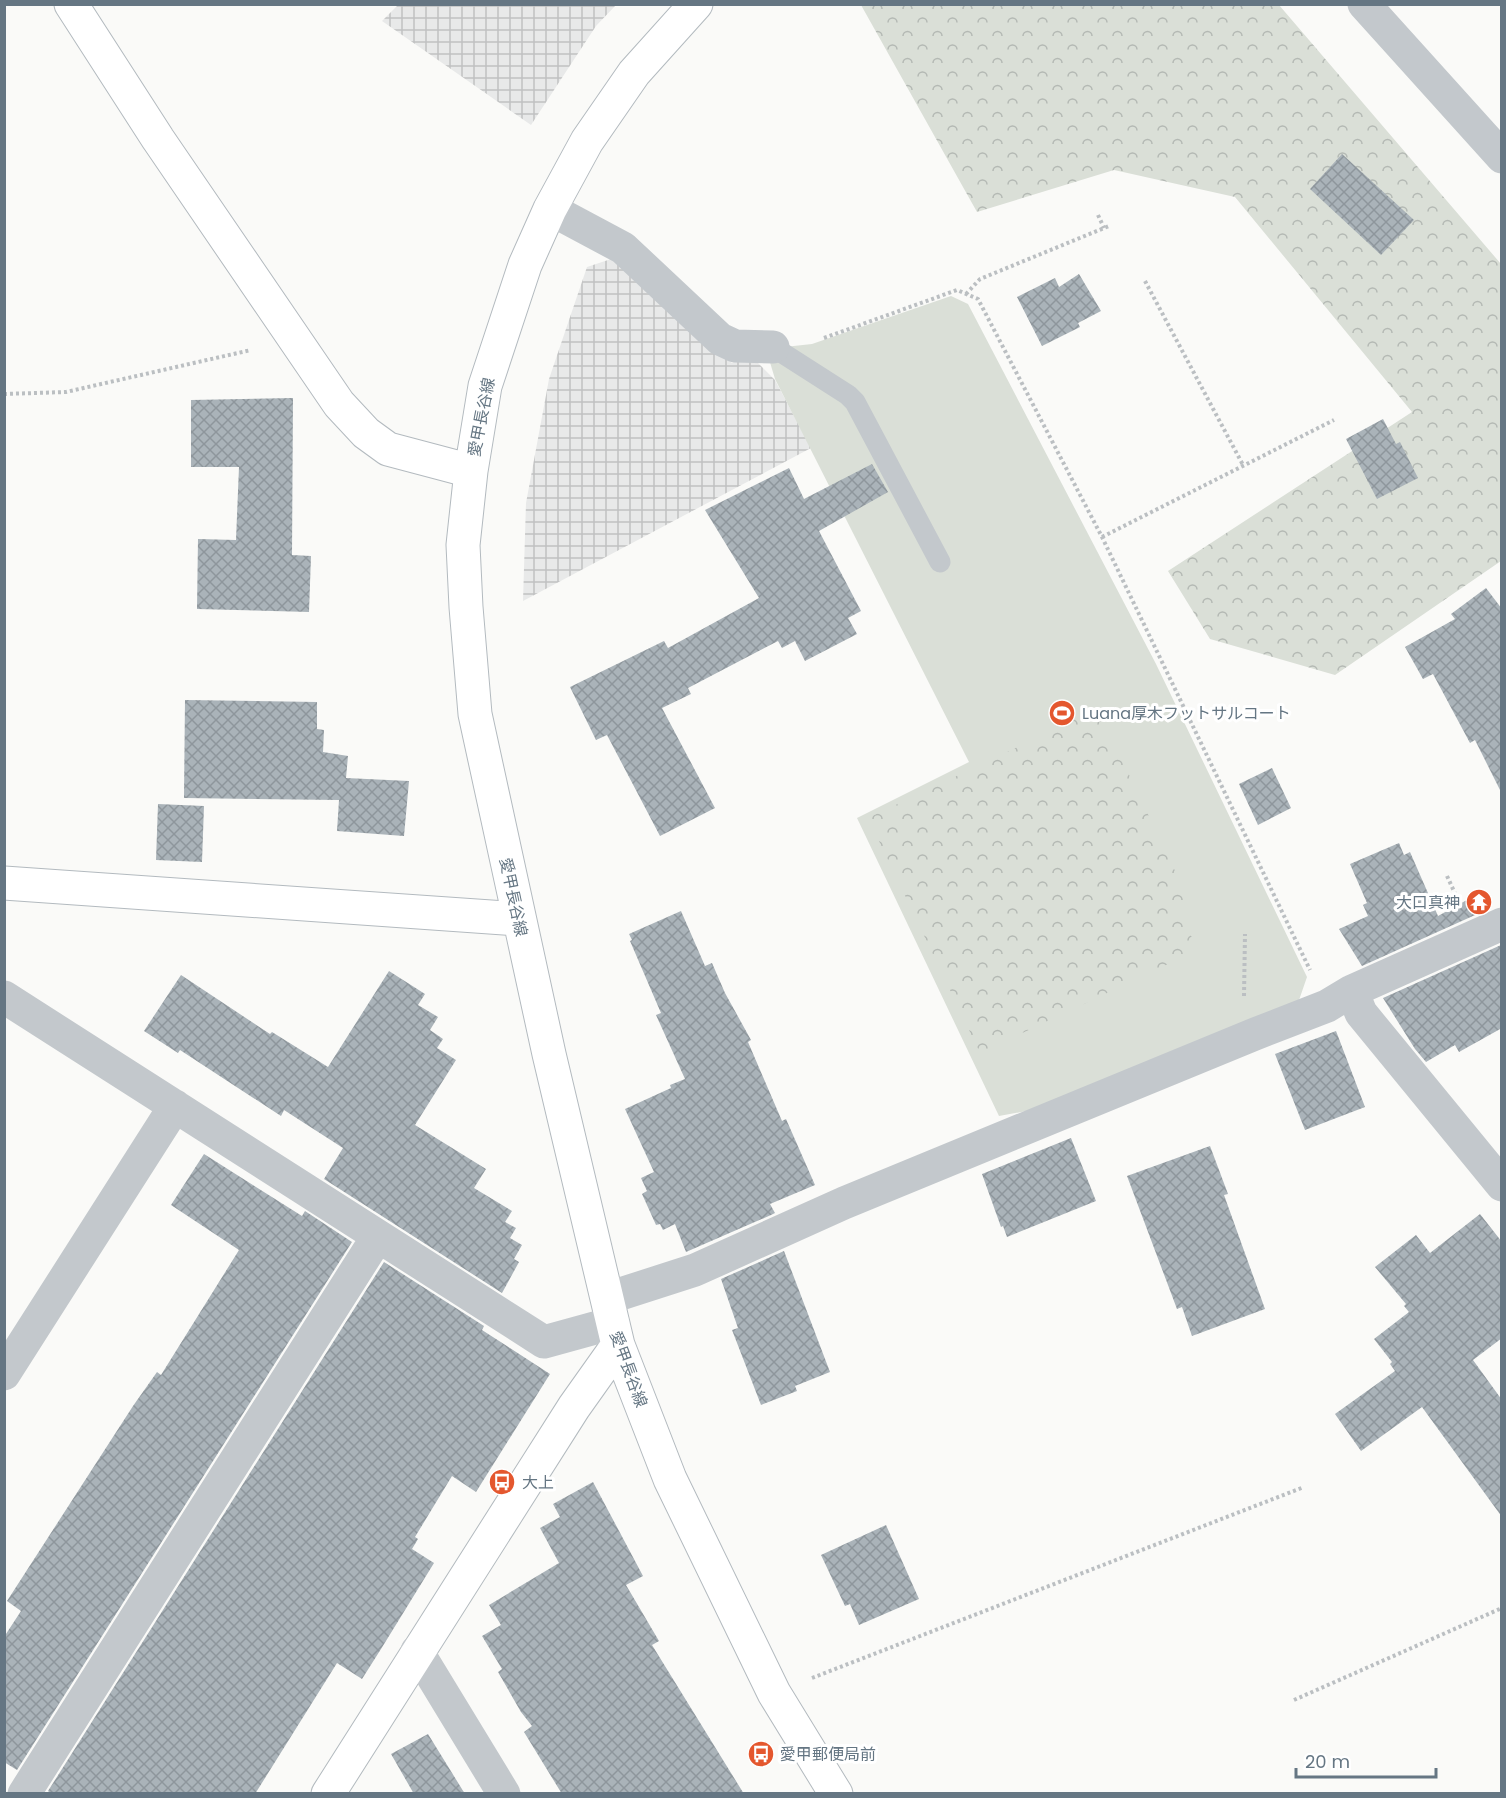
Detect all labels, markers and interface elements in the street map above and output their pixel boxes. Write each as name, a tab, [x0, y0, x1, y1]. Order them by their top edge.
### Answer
street label: 愛甲長谷線	[463, 376, 500, 459]
sports icon: Luana厚木フットサルコート	[1047, 698, 1077, 728]
place label: Luana厚木フットサルコート	[1082, 702, 1291, 725]
street label: 愛甲長谷線	[494, 856, 533, 939]
temple icon: 大口真神	[1464, 887, 1494, 917]
place label: 大口真神	[1396, 891, 1460, 914]
street label: 愛甲長谷線	[604, 1328, 653, 1411]
bus stop icon: 大上	[487, 1467, 517, 1497]
place label: 大上	[522, 1471, 554, 1494]
bus stop icon: 愛甲郵便局前	[746, 1739, 776, 1769]
scale bar	[1296, 1741, 1436, 1779]
place label: 愛甲郵便局前	[780, 1743, 876, 1766]
text: 20 m	[1305, 1749, 1350, 1774]

